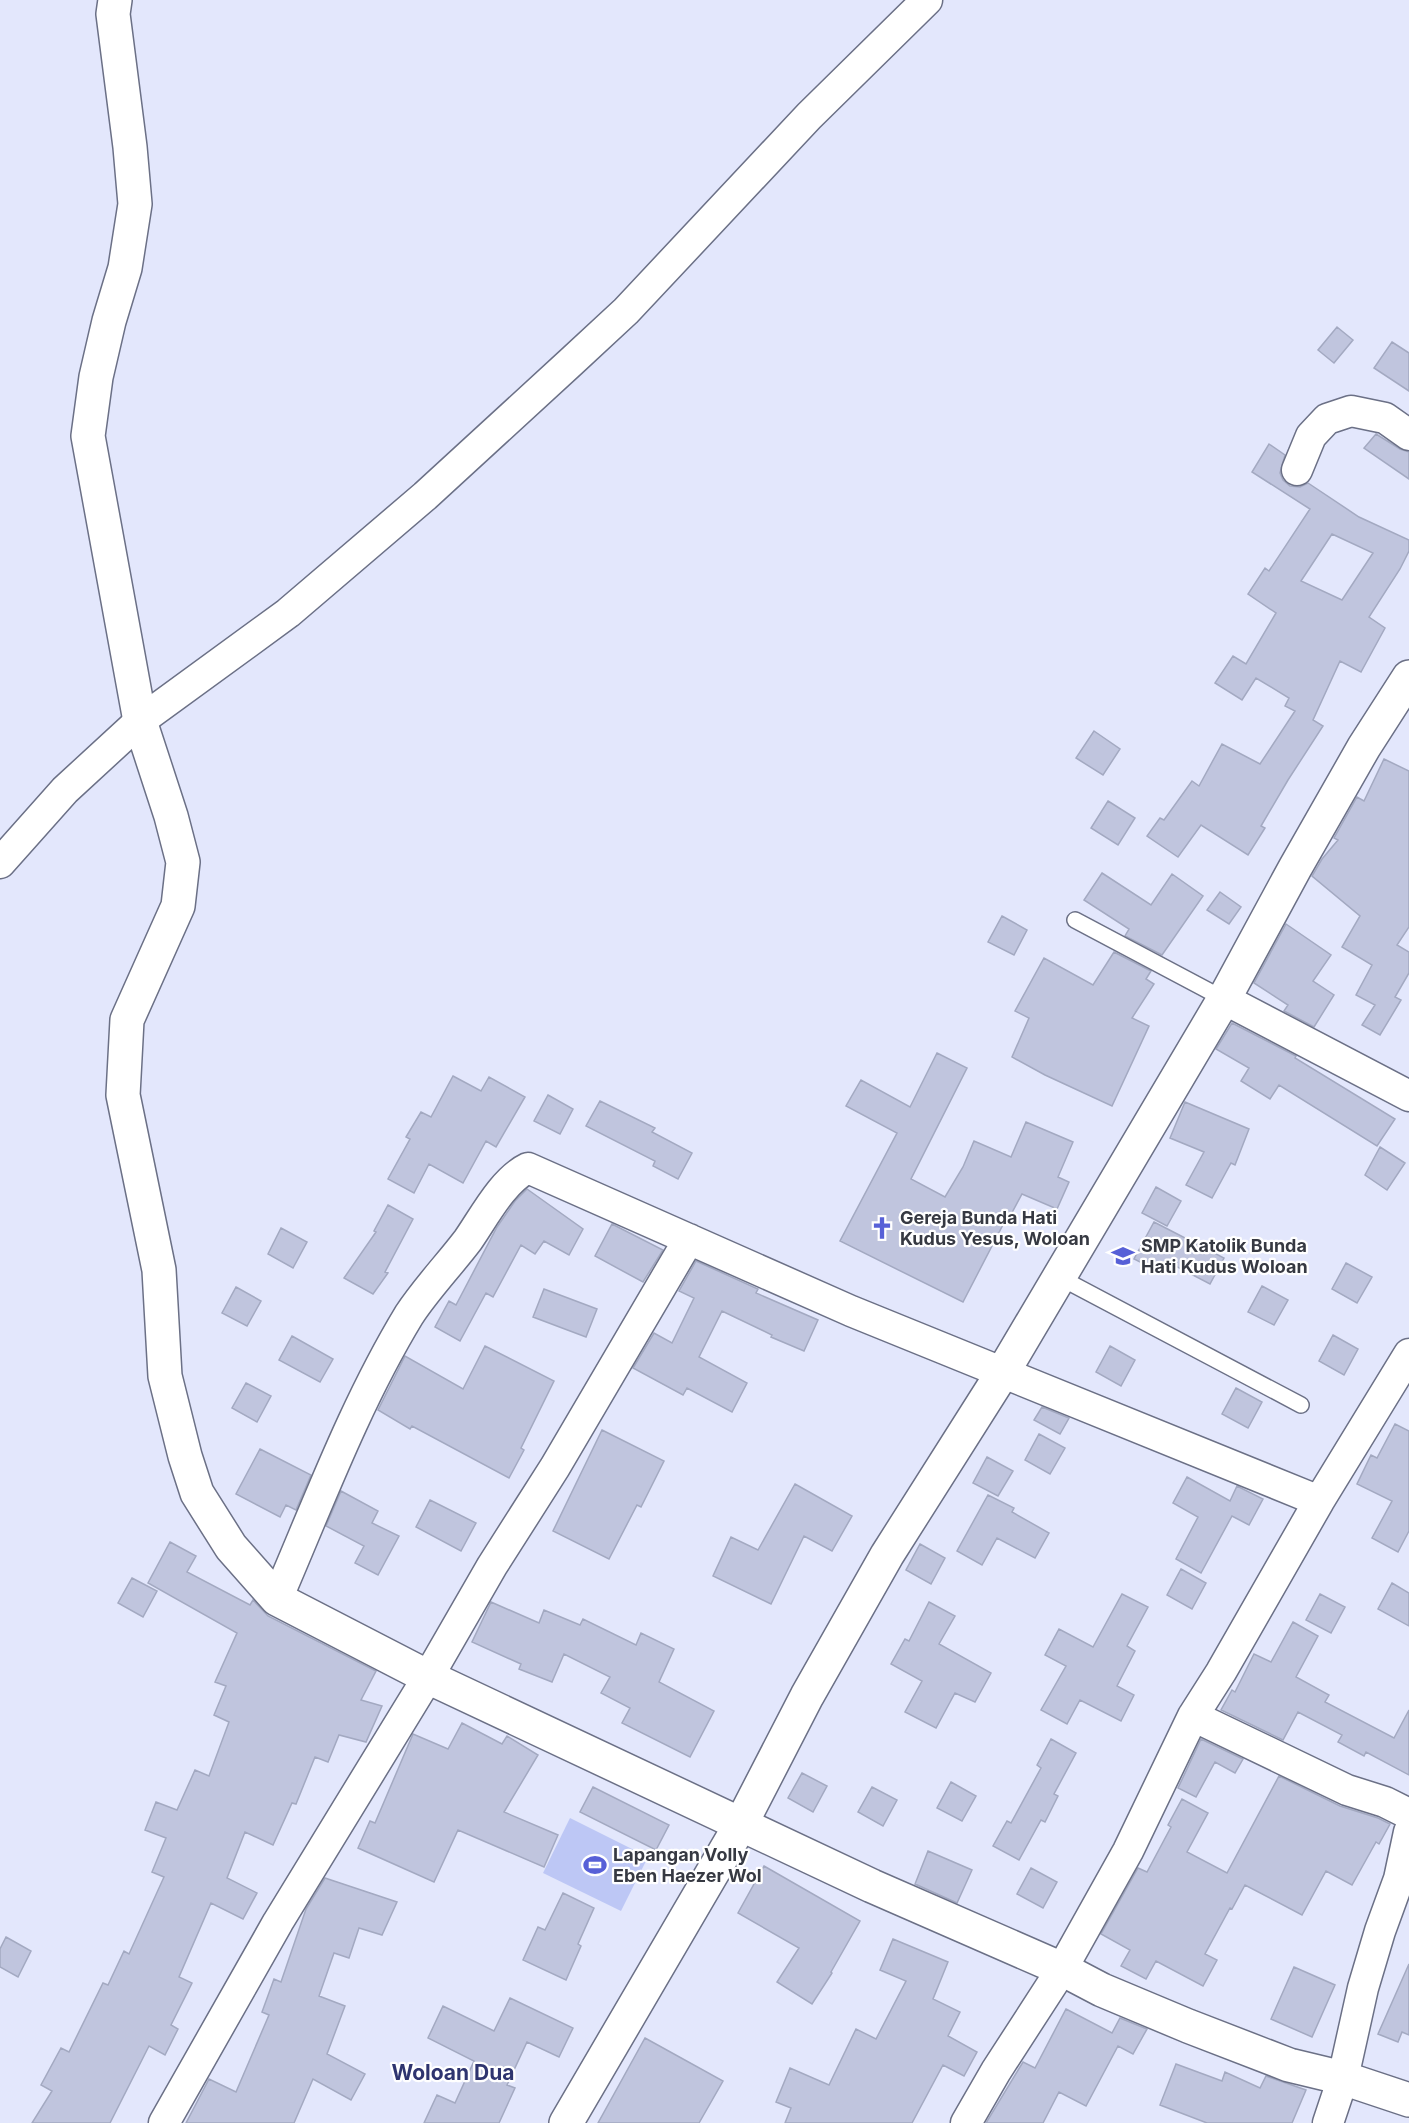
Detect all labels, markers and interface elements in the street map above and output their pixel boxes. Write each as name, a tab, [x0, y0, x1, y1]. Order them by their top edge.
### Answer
place label: Gereja Bunda Hati Kudus Yesus, Woloan	[900, 1207, 1090, 1249]
church icon: Gereja Bunda Hati Kudus Yesus, Woloan	[869, 1215, 895, 1241]
place label: SMP Katolik Bunda Hati Kudus Woloan	[1141, 1235, 1308, 1277]
school or university icon: SMP Katolik Bunda Hati Kudus Woloan	[1110, 1243, 1136, 1269]
place label: Lapangan Volly Eben Haezer Wol	[613, 1844, 762, 1886]
sports icon: Lapangan Volly Eben Haezer Wol	[582, 1852, 608, 1878]
district label: Woloan Dua	[391, 2060, 515, 2085]

